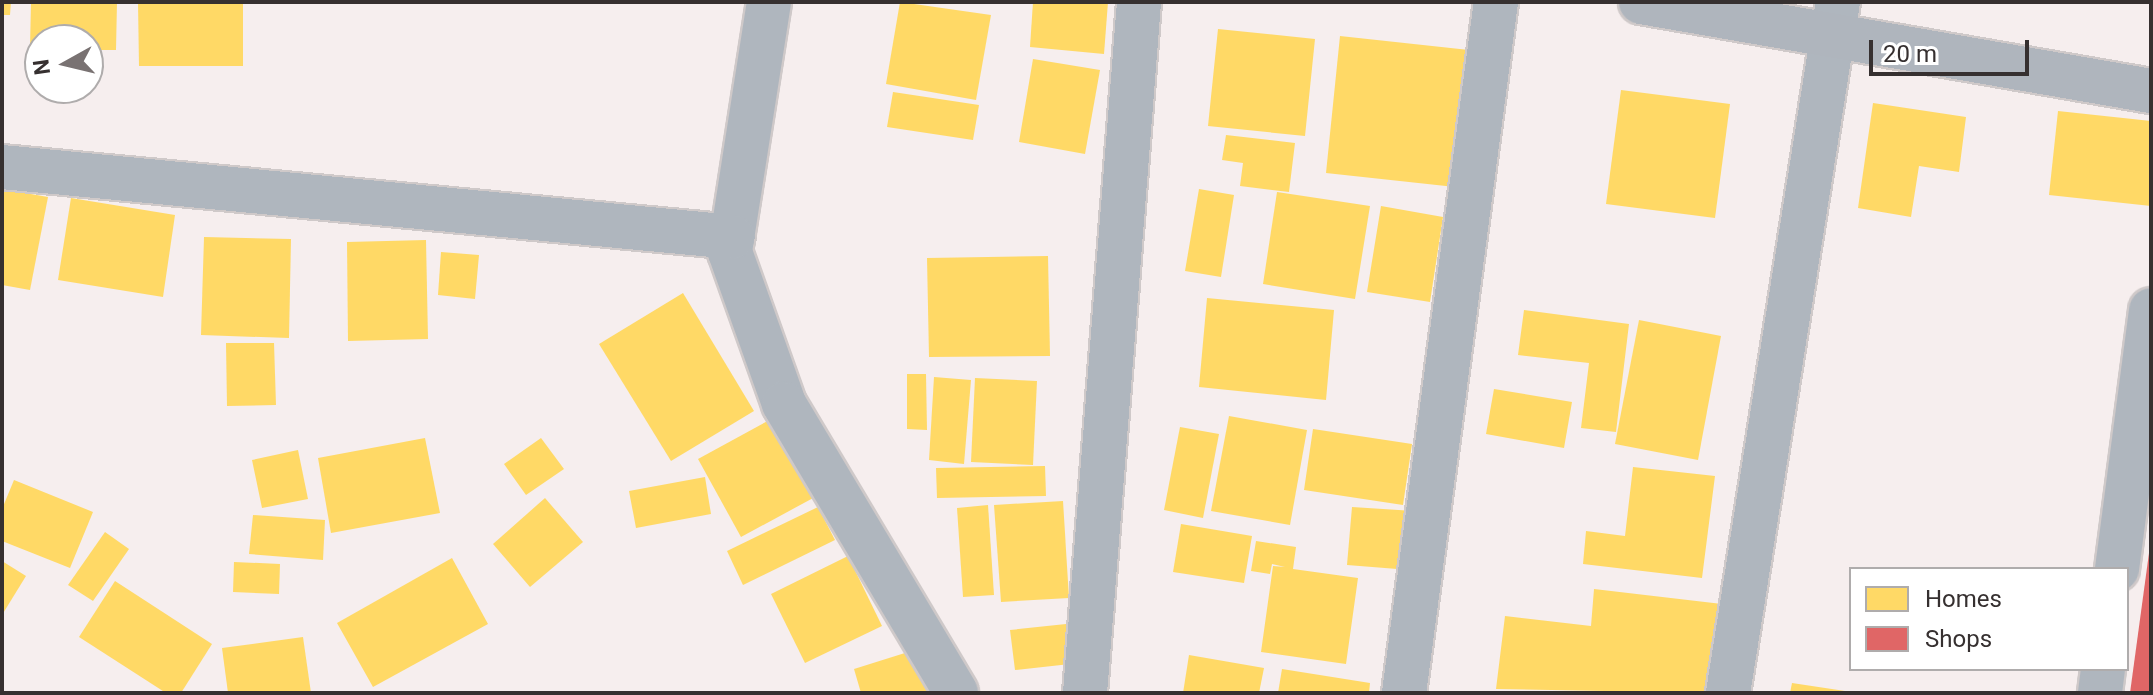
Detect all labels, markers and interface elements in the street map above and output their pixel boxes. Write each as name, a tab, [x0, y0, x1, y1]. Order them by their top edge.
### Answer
north arrow	[24, 24, 104, 104]
scale bar	[1873, 24, 2033, 74]
text: 20 m	[1883, 40, 1937, 68]
text: N	[28, 58, 55, 77]
legend	[1849, 567, 2129, 671]
text: Homes	[1925, 585, 2002, 613]
text: Shops	[1925, 625, 1992, 653]

